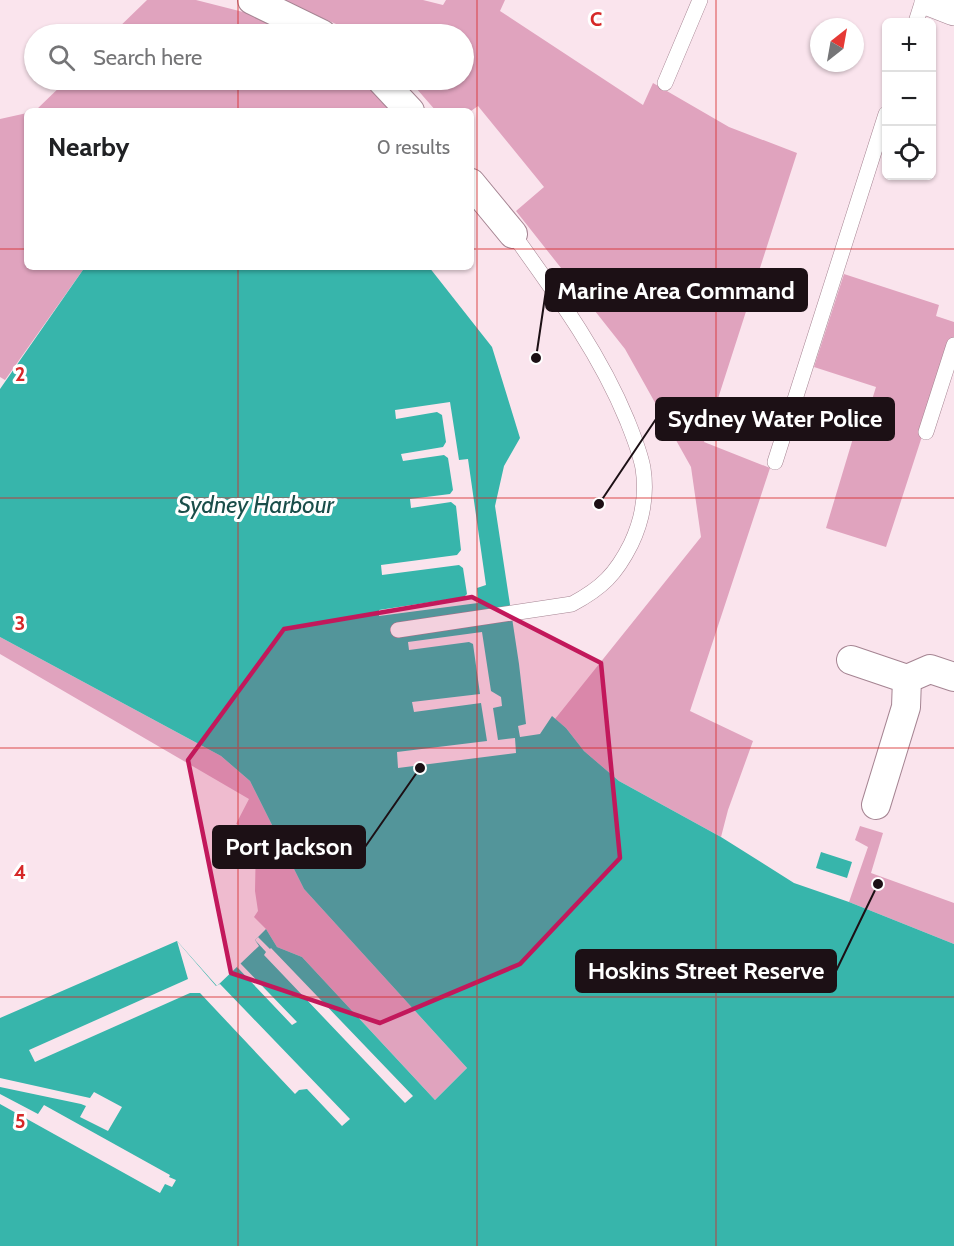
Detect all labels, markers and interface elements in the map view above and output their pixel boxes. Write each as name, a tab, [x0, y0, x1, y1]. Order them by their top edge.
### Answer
text: C	[590, 7, 602, 31]
north arrow	[810, 18, 864, 72]
map controls	[882, 18, 936, 180]
button: +	[882, 18, 936, 72]
search box	[24, 24, 474, 90]
icon: search	[45, 41, 78, 74]
text: Search here	[93, 44, 202, 71]
button: −	[882, 72, 936, 126]
button: locate	[882, 126, 936, 180]
text: Nearby	[48, 131, 129, 163]
text: 0 results	[377, 135, 450, 159]
callout: Marine Area Command	[546, 269, 807, 311]
text: Marine Area Command	[557, 276, 795, 305]
text: 2	[15, 362, 25, 386]
callout: Sydney Water Police	[656, 398, 894, 440]
text: Sydney Water Police	[668, 404, 882, 433]
water label: Sydney Harbour	[178, 490, 336, 519]
text: 3	[15, 611, 25, 635]
callout: Port Jackson	[213, 826, 365, 868]
text: Port Jackson	[225, 832, 353, 861]
text: 4	[14, 860, 26, 884]
callout: Hoskins Street Reserve	[576, 950, 836, 992]
text: Hoskins Street Reserve	[588, 956, 824, 985]
text: 5	[15, 1109, 25, 1133]

